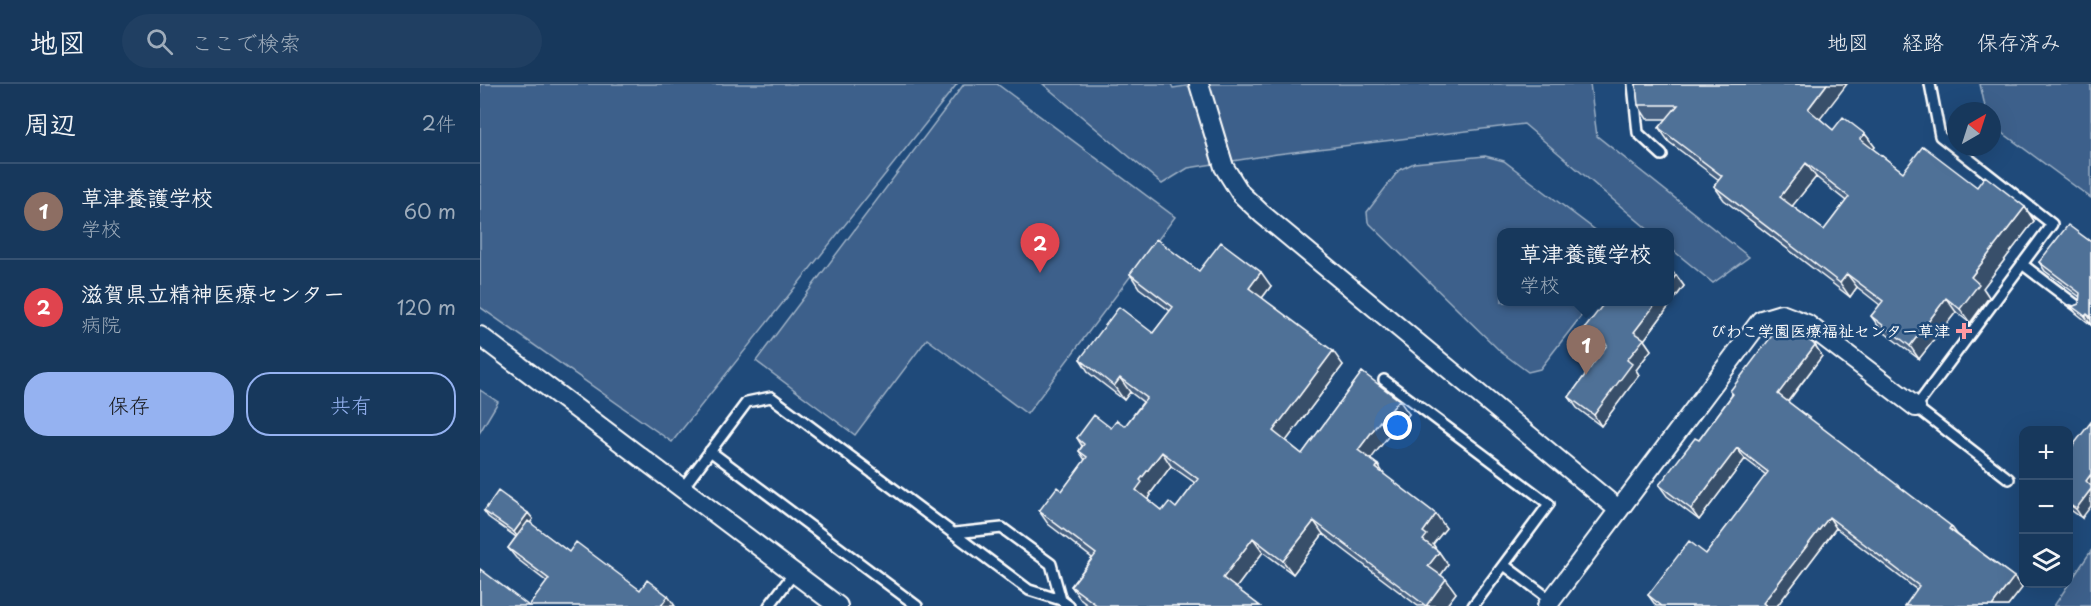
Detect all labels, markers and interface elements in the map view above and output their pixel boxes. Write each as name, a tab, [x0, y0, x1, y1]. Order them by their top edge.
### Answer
search box	[122, 14, 542, 68]
text: 地図	[30, 20, 86, 63]
icon: search	[143, 25, 176, 58]
text: ここで検索	[191, 25, 301, 58]
text: 地図	[1827, 25, 1869, 57]
text: 経路	[1902, 25, 1944, 57]
text: 保存済み	[1977, 25, 2061, 57]
north arrow	[1947, 102, 2001, 156]
text: 周辺	[24, 104, 76, 143]
text: 2件	[422, 108, 456, 138]
text: 草津養護学校	[81, 180, 213, 213]
text: 1	[39, 196, 48, 226]
text: 60 m	[404, 196, 456, 226]
text: 学校	[81, 213, 121, 243]
pin: 2	[1020, 224, 1060, 273]
popup	[1497, 228, 1674, 306]
text: 草津養護学校	[1519, 236, 1652, 269]
text: 学校	[1519, 269, 1559, 299]
text: 滋賀県立精神医療センター	[81, 276, 345, 309]
text: 2	[36, 292, 51, 322]
text: 120 m	[397, 292, 456, 322]
text: 病院	[81, 309, 121, 339]
place label: びわこ学園医療福祉センター草津	[1710, 318, 1950, 342]
marker: びわこ学園医療福祉センター草津	[1955, 322, 1973, 340]
pin: 1	[1566, 326, 1606, 375]
button: 保存	[24, 372, 234, 436]
button: 共有	[246, 372, 456, 436]
your location	[1383, 411, 1412, 440]
map controls	[2019, 426, 2073, 588]
button: +	[2019, 426, 2073, 480]
button: −	[2019, 480, 2073, 534]
button: layers	[2019, 534, 2073, 588]

